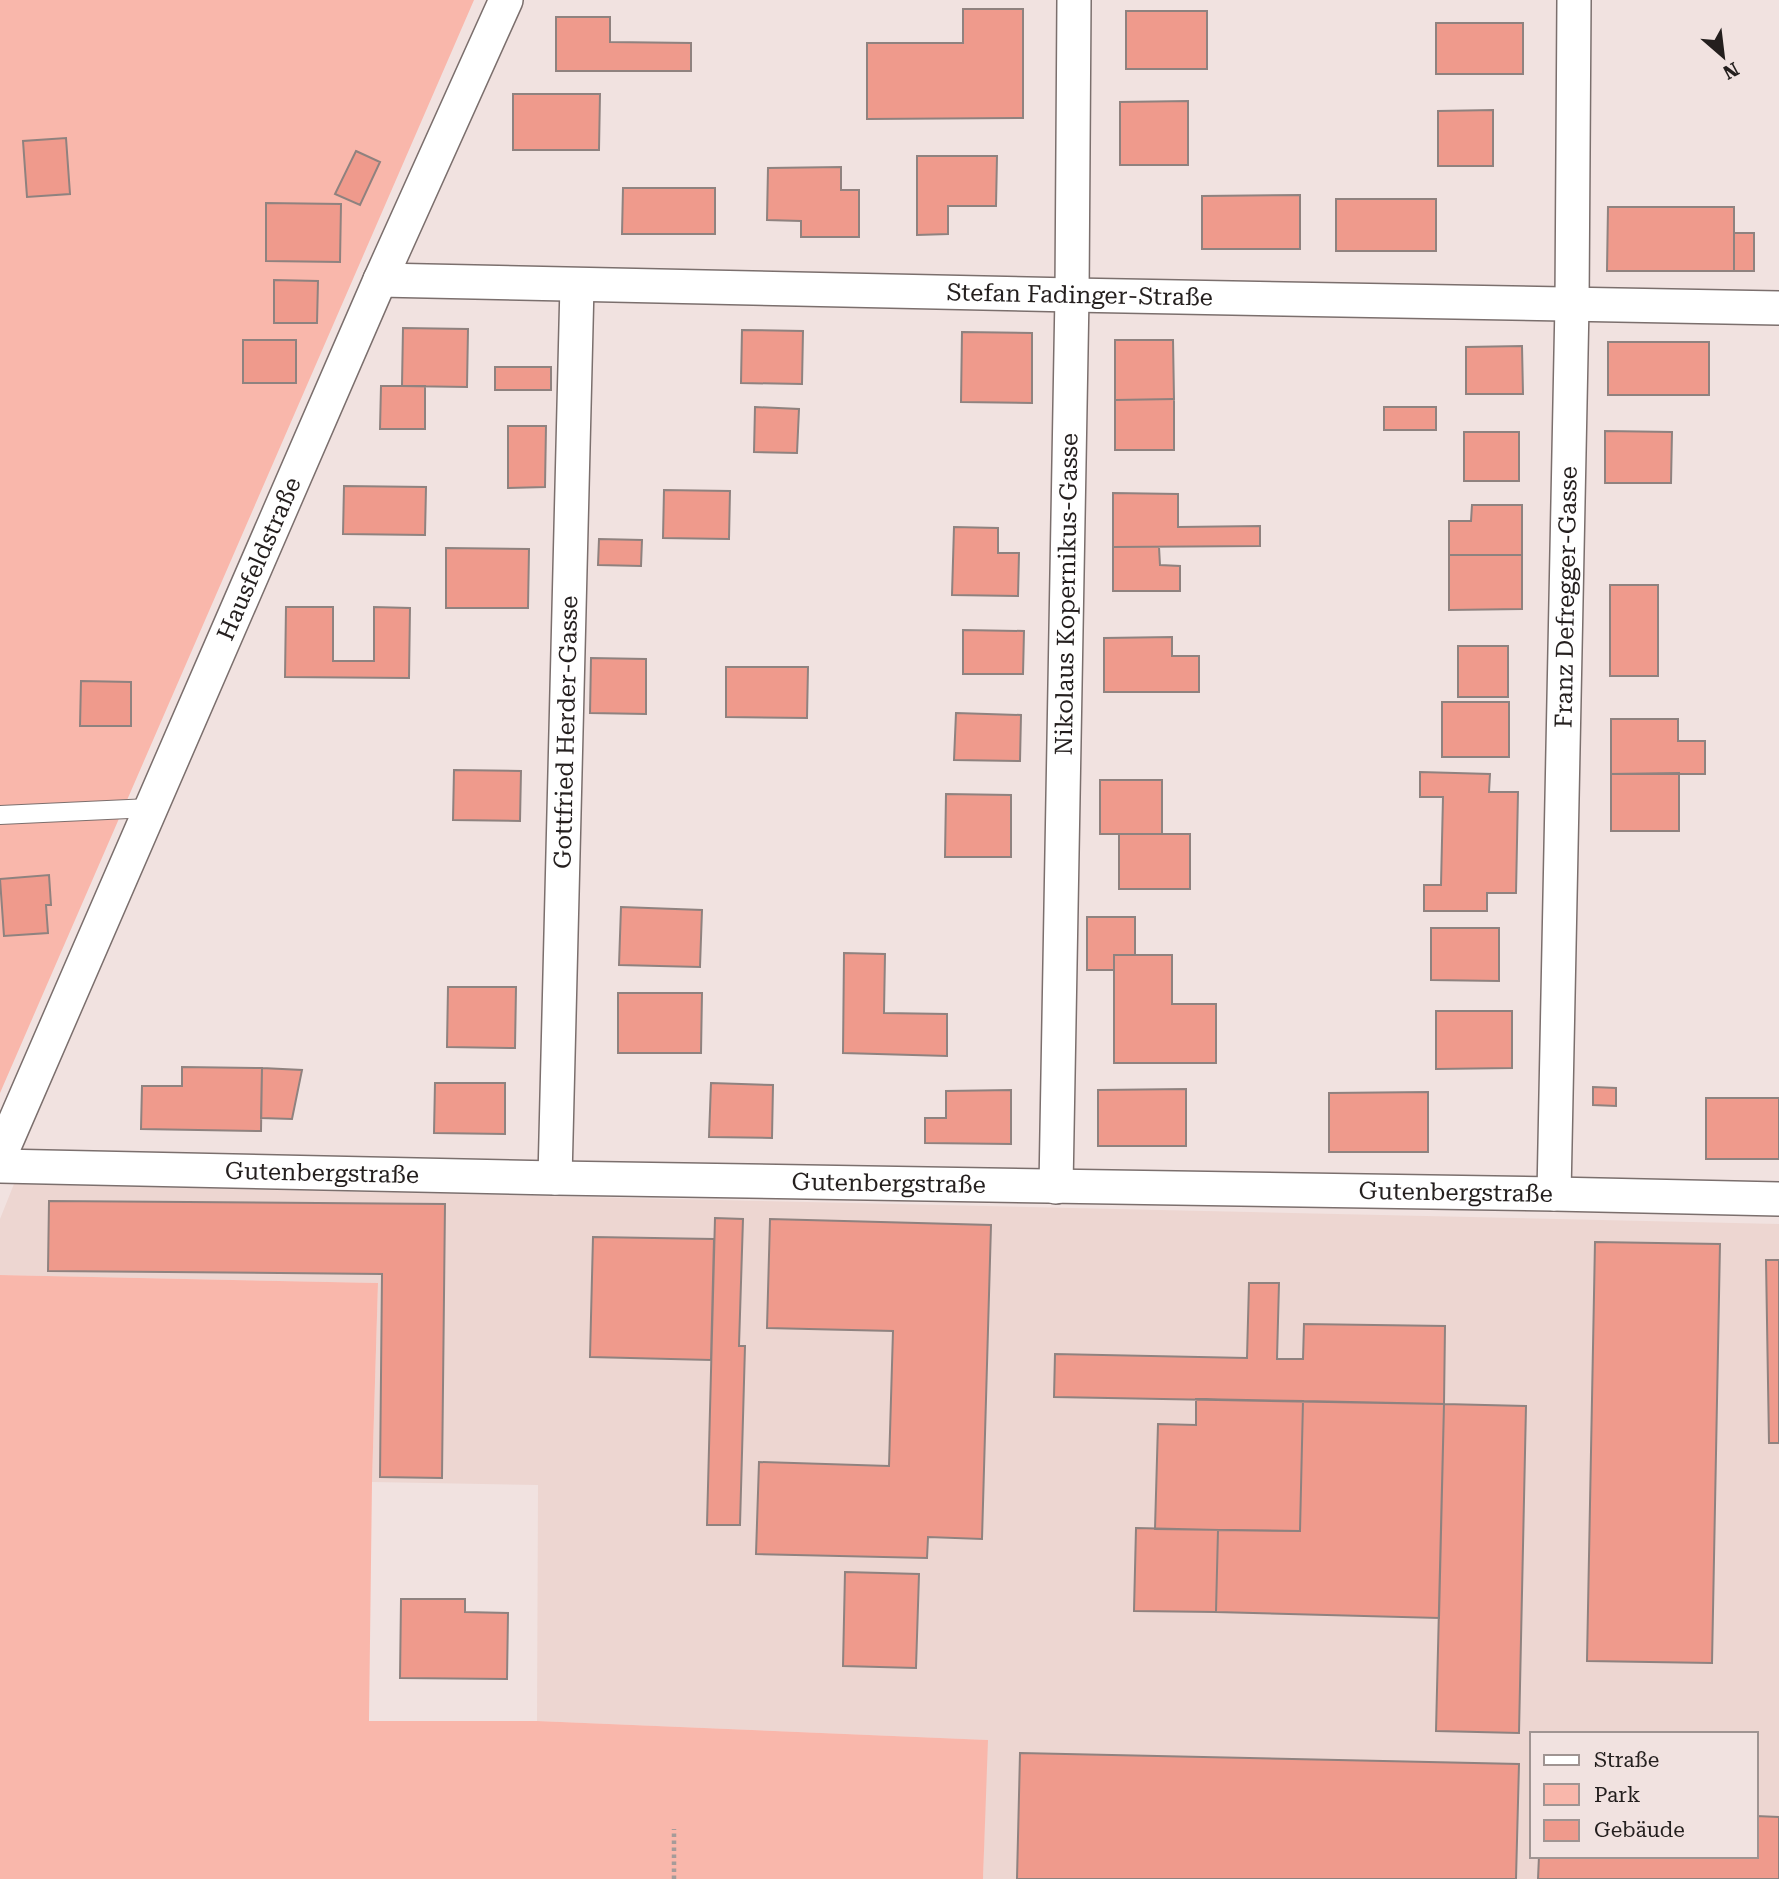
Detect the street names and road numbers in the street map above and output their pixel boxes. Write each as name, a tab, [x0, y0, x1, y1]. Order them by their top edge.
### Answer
street label: Stefan Fadinger-Straße	[946, 278, 1213, 312]
street label: Nikolaus Kopernikus-Gasse	[1050, 433, 1084, 755]
street label: Franz Defregger-Gasse	[1549, 466, 1583, 728]
street label: Hausfeldstraße	[211, 473, 307, 645]
street label: Gottfried Herder-Gasse	[549, 595, 583, 869]
street label: Gutenbergstraße	[225, 1157, 419, 1189]
street label: Gutenbergstraße	[792, 1168, 986, 1199]
street label: Gutenbergstraße	[1358, 1177, 1553, 1208]

